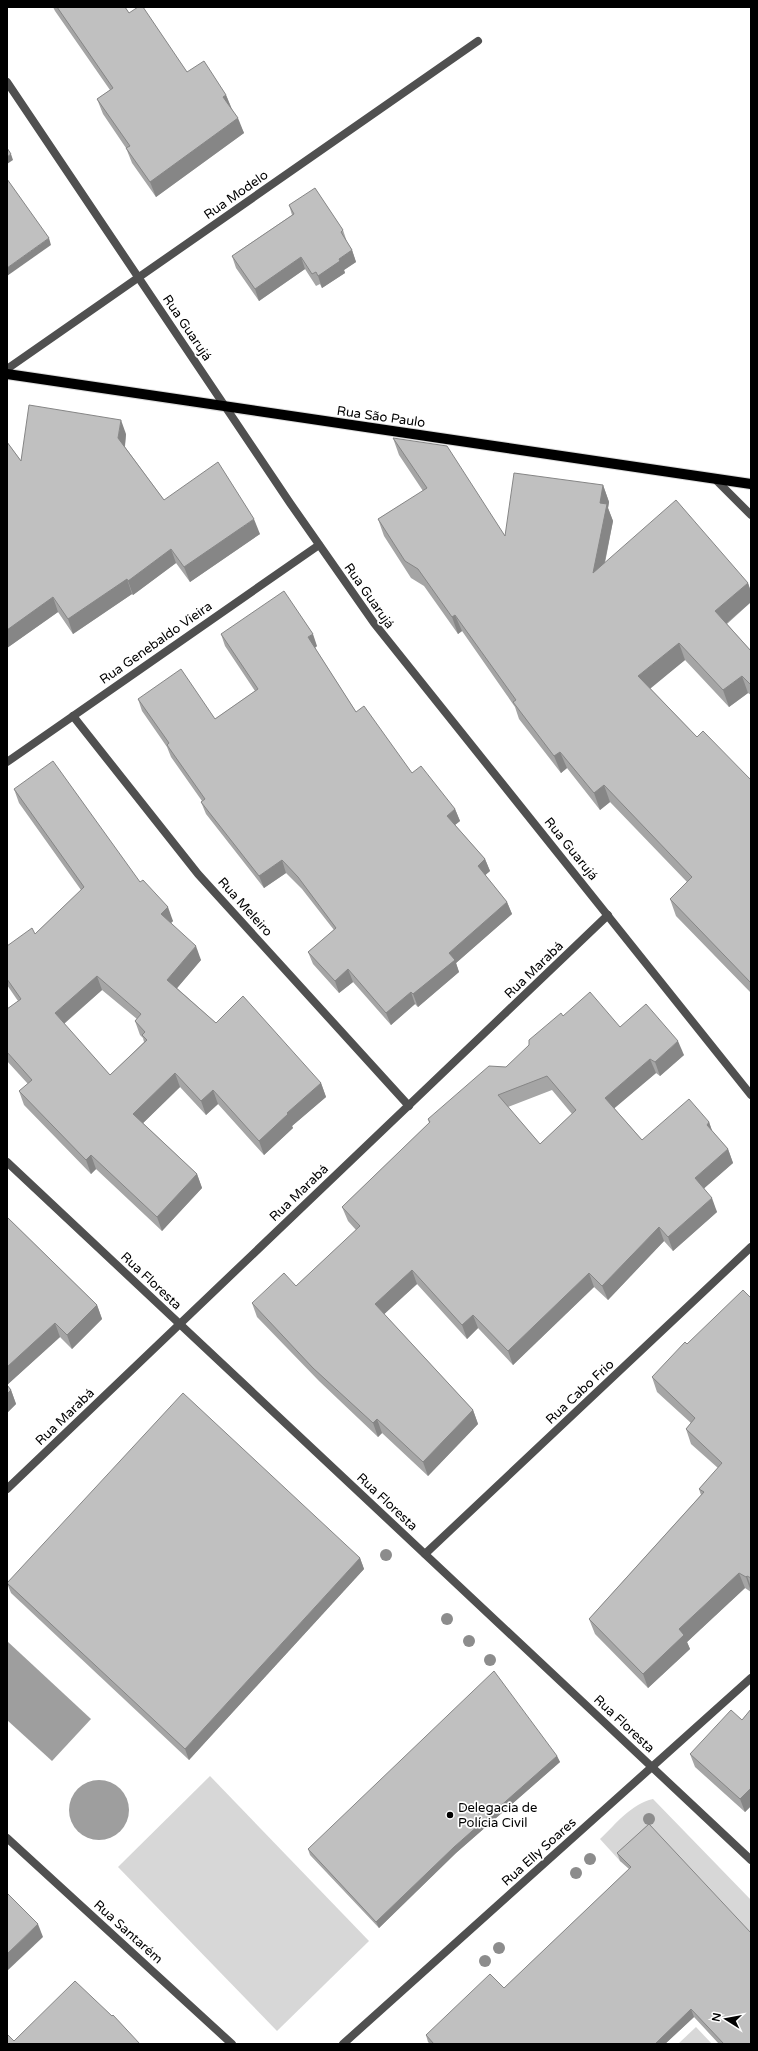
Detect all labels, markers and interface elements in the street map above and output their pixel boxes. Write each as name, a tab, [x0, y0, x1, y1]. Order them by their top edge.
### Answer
street label: Rua Modelo	[201, 167, 271, 223]
street label: Rua Guarujá	[159, 292, 215, 364]
street label: Rua São Paulo	[336, 403, 426, 431]
street label: Rua Guarujá	[341, 560, 397, 632]
street label: Rua Genebaldo Vieira	[97, 598, 215, 688]
street label: Rua Guarujá	[541, 814, 601, 884]
street label: Rua Meleiro	[214, 874, 276, 940]
street label: Rua Marabá	[501, 938, 567, 1002]
street label: Rua Marabá	[266, 1161, 332, 1225]
street label: Rua Floresta	[117, 1249, 185, 1313]
street label: Rua Cabo Frio	[543, 1356, 617, 1428]
street label: Rua Marabá	[32, 1385, 98, 1449]
street label: Rua Floresta	[353, 1470, 421, 1534]
street label: Rua Floresta	[590, 1692, 658, 1756]
place label: Delegacia de Polícia Civil	[458, 1800, 537, 1831]
marker: Delegacia de Polícia Civil	[445, 1810, 455, 1820]
street label: Rua Elly Soares	[498, 1814, 580, 1890]
street label: Rua Santarém	[90, 1897, 166, 1967]
north arrow	[706, 1999, 746, 2039]
text: N	[709, 2012, 724, 2023]

